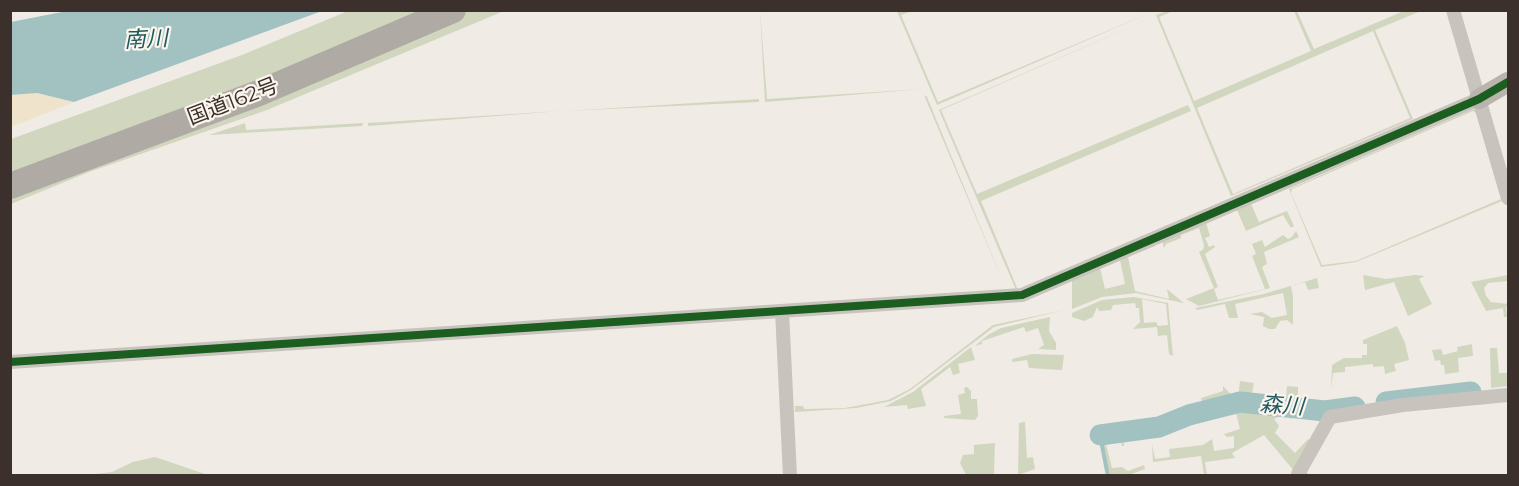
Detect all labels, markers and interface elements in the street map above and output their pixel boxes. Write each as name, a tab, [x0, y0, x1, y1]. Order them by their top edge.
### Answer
water label: 南川	[123, 26, 169, 54]
street label: 国道162号	[184, 73, 282, 131]
water label: 森川	[1259, 391, 1305, 421]

